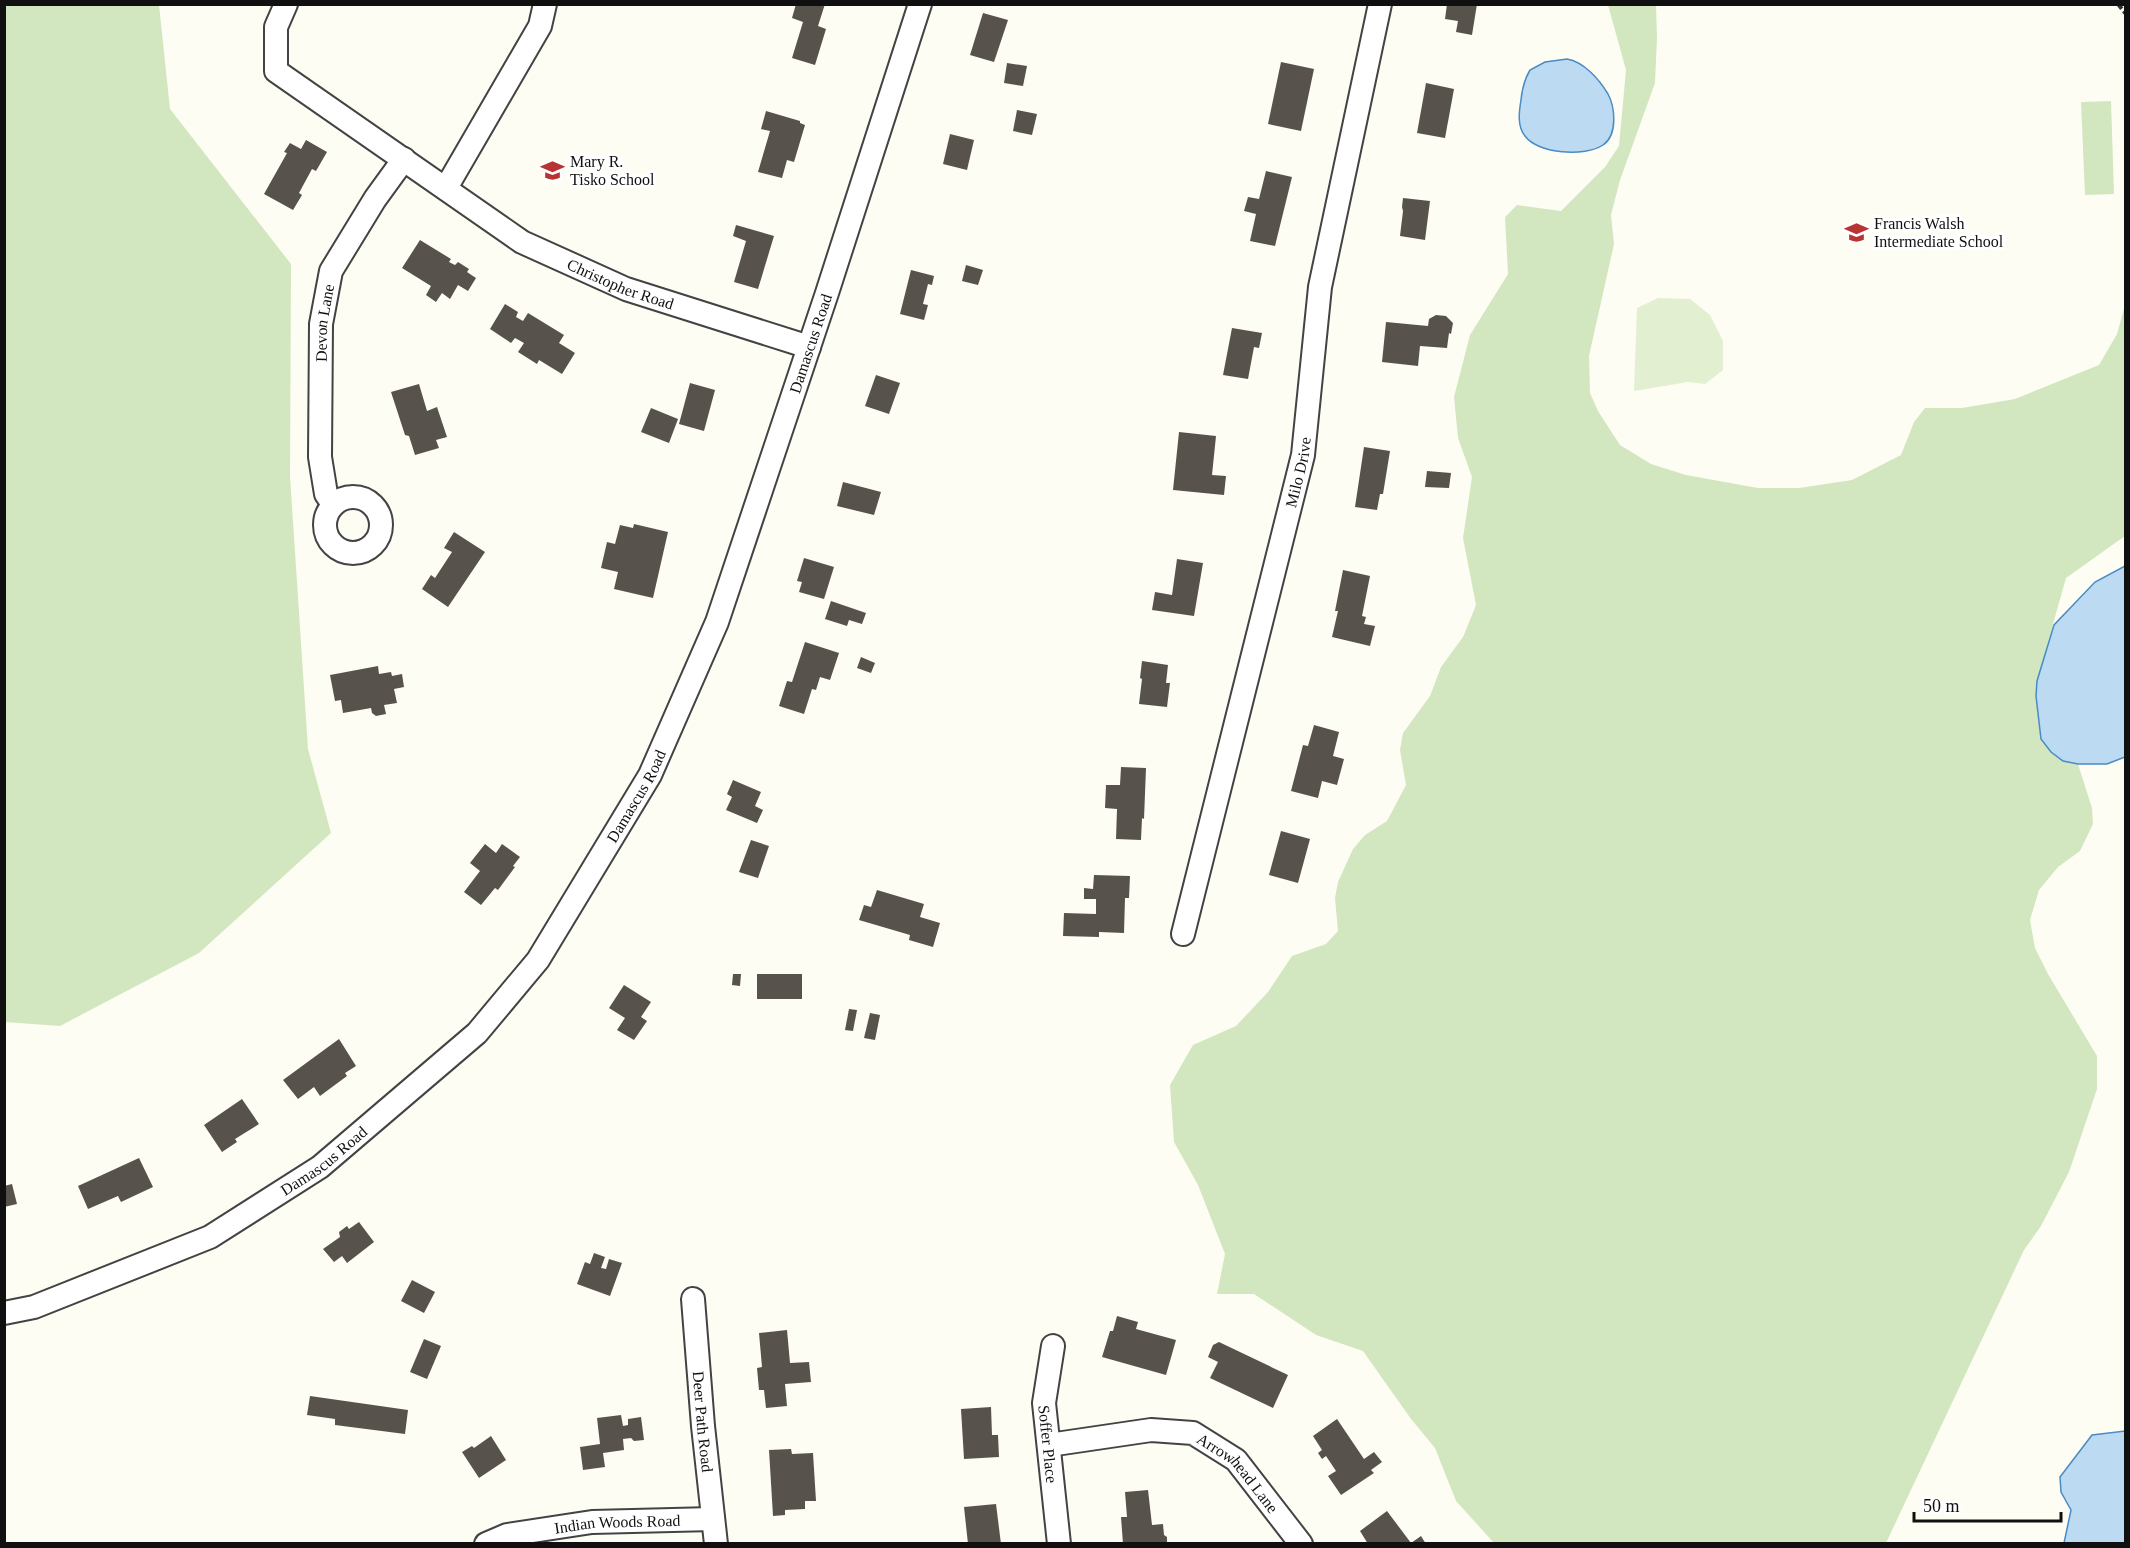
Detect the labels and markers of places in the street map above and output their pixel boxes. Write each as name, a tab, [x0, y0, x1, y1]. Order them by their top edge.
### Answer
place label: Mary R. Tisko School	[570, 153, 655, 188]
school or university icon: Mary R. Tisko School	[539, 157, 565, 183]
place label: Francis Walsh Intermediate School	[1874, 215, 2004, 250]
school or university icon: Francis Walsh Intermediate School	[1843, 219, 1869, 245]

